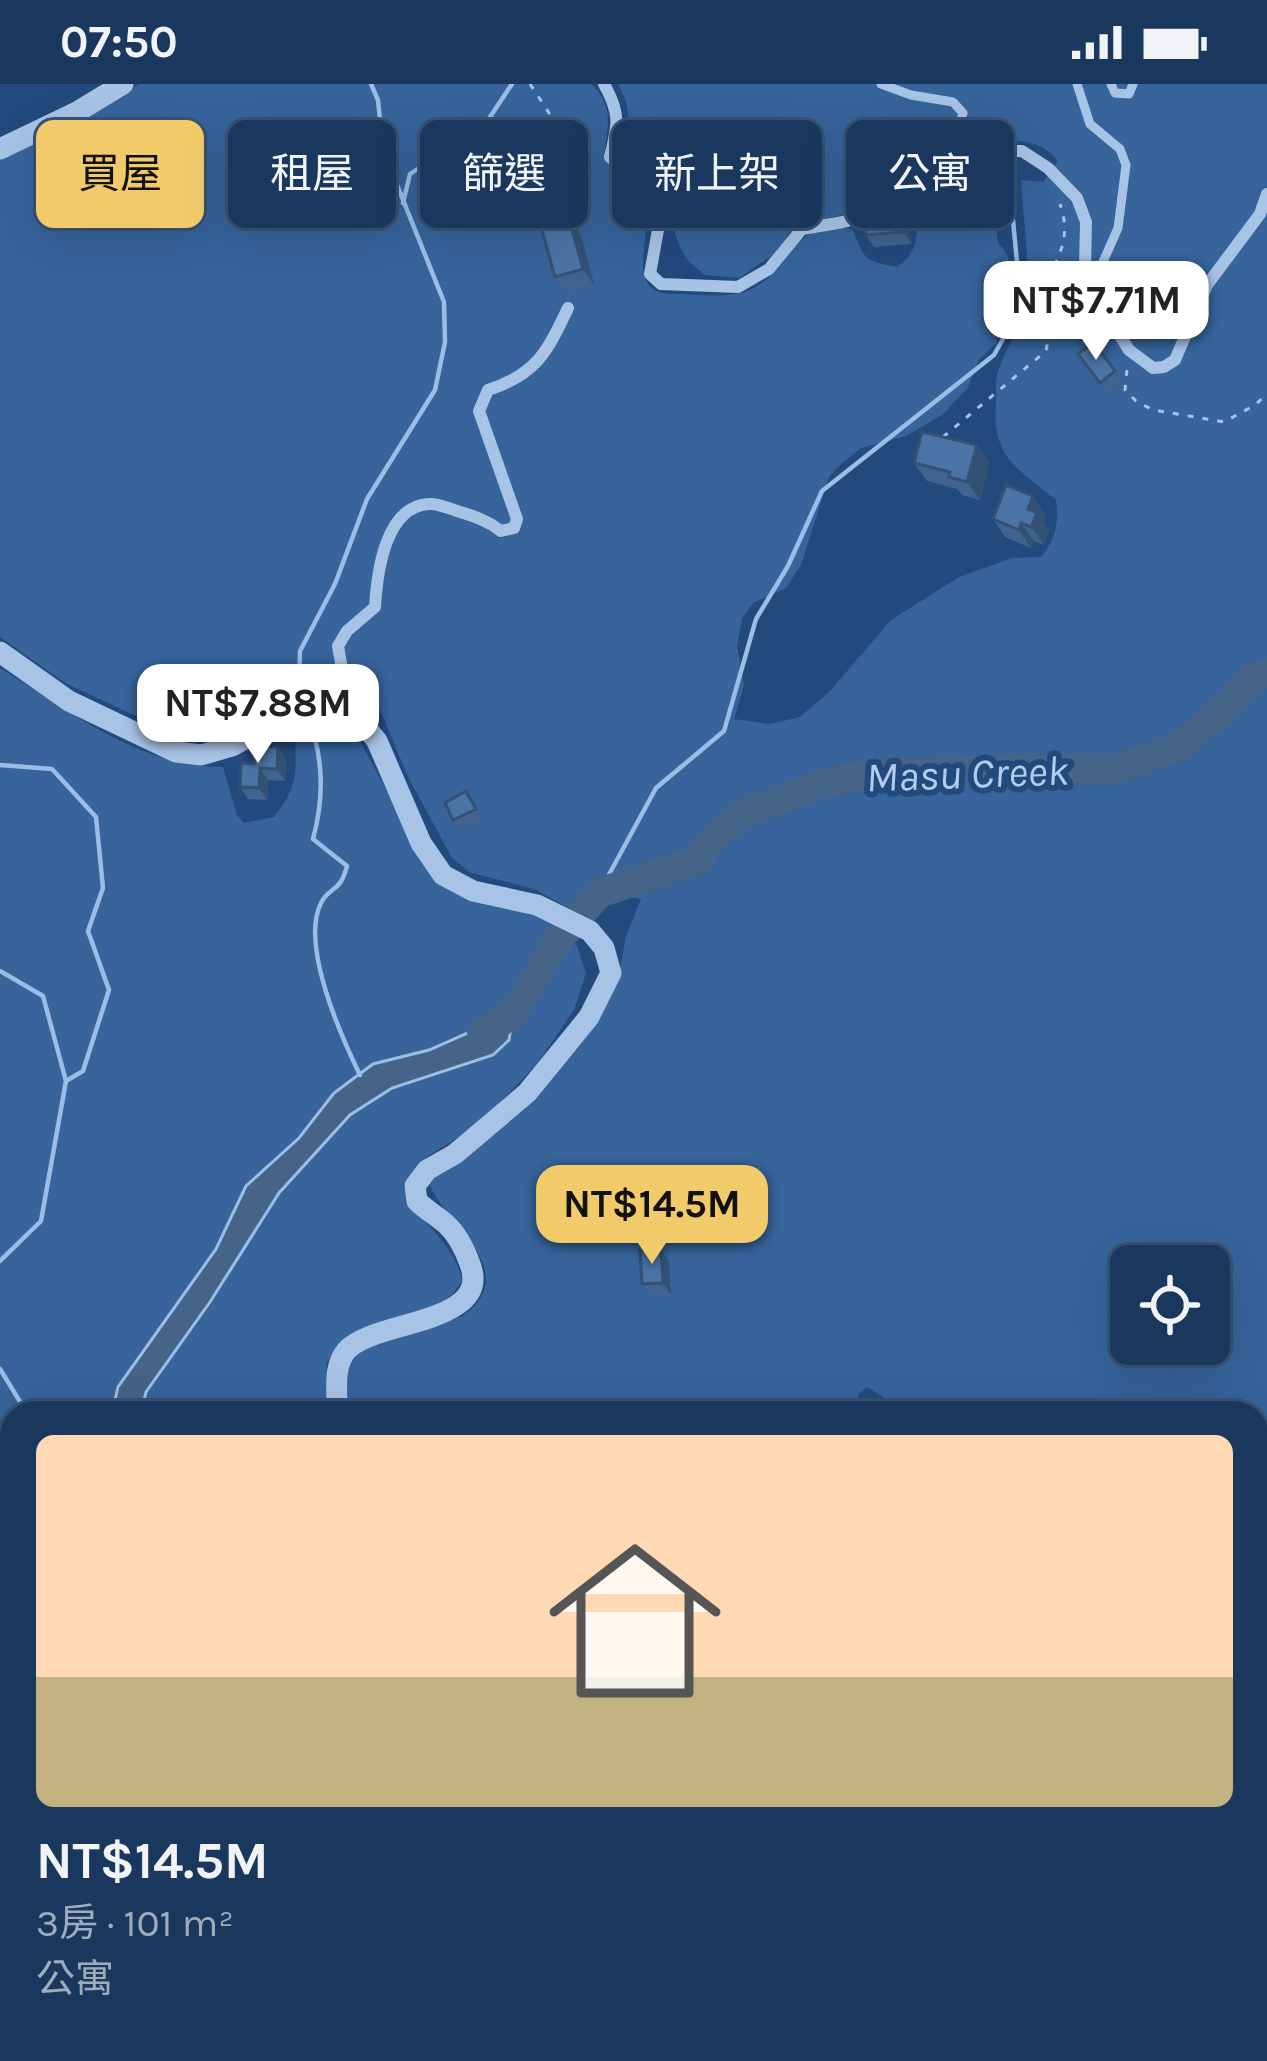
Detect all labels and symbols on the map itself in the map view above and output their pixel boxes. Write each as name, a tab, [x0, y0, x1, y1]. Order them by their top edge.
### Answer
pin: NT$7.71M	[972, 261, 1220, 363]
pin: NT$7.88M	[134, 664, 382, 766]
water label: Masu Creek	[865, 745, 1070, 803]
pin: NT$14.5M	[528, 1165, 776, 1267]

